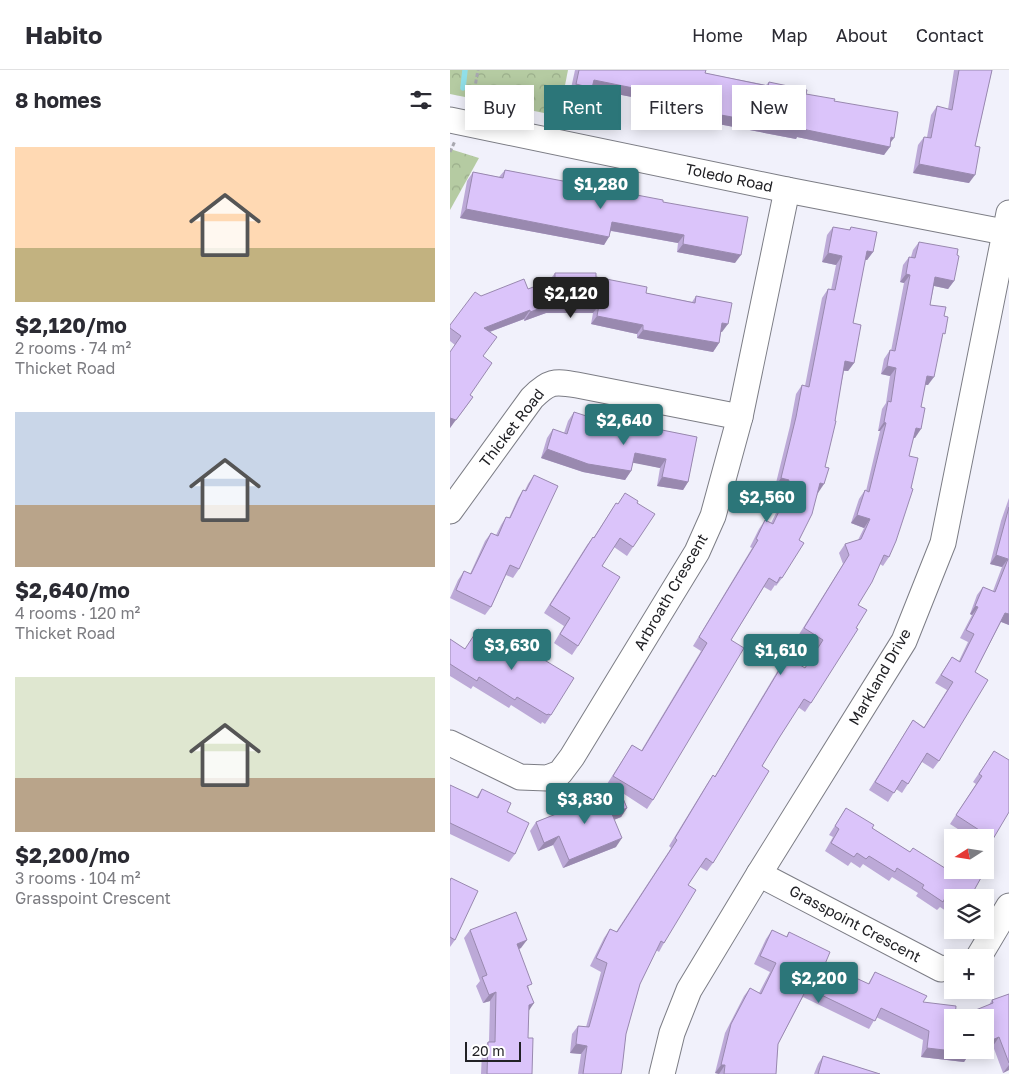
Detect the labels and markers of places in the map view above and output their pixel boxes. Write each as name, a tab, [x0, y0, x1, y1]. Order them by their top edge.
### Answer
pin: $1,280	[560, 168, 642, 210]
pin: $2,120	[530, 276, 612, 319]
pin: $2,640	[583, 404, 665, 446]
pin: $2,560	[726, 480, 808, 523]
pin: $3,630	[471, 628, 553, 671]
pin: $1,610	[740, 634, 822, 676]
pin: $3,830	[544, 782, 626, 825]
pin: $2,200	[778, 962, 860, 1004]

